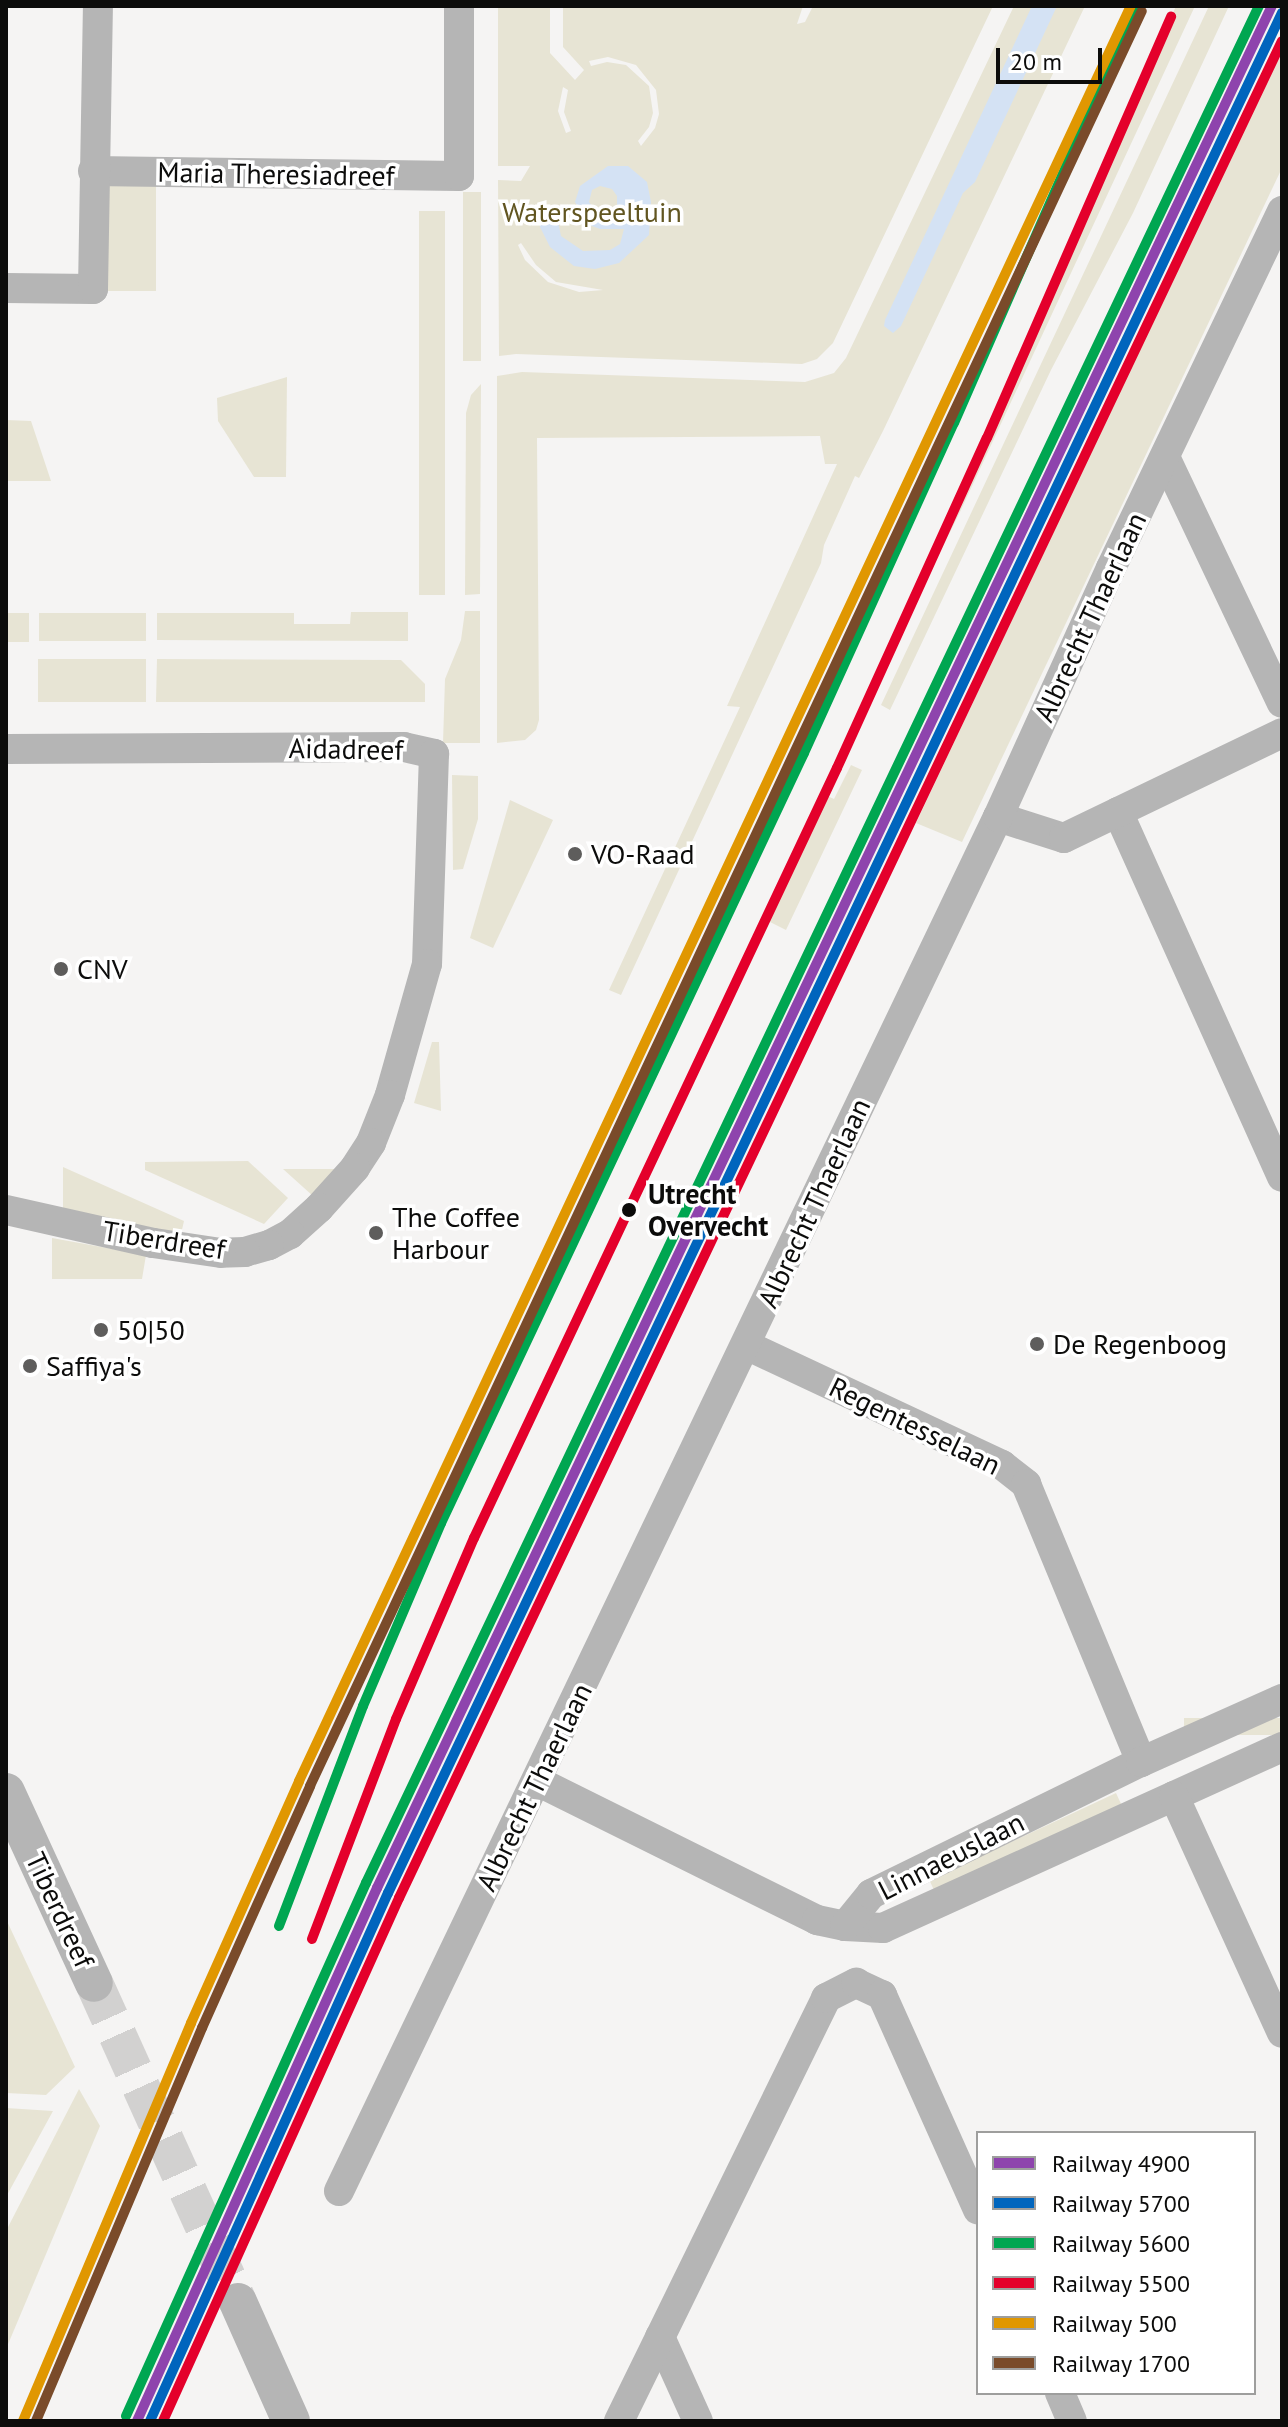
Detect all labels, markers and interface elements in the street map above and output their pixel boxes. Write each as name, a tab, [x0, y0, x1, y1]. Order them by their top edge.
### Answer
scale bar	[1000, 32, 1106, 82]
text: 20 m	[1010, 46, 1062, 77]
street label: Maria Theresiadreef	[157, 155, 395, 193]
park label: Waterspeeltuin	[502, 195, 682, 229]
street label: Albrecht Thaerlaan	[1027, 507, 1153, 727]
street label: Aidadreef	[288, 731, 404, 767]
place label: VO-Raad	[591, 837, 695, 871]
marker: VO-Raad	[566, 845, 584, 863]
place label: CNV	[77, 952, 128, 986]
marker: CNV	[52, 960, 70, 978]
street label: Albrecht Thaerlaan	[751, 1093, 877, 1313]
place label: Utrecht Overvecht	[648, 1177, 768, 1243]
marker: Utrecht Overvecht	[617, 1198, 641, 1222]
place label: The Coffee Harbour	[392, 1200, 520, 1266]
street label: Tiberdreef	[100, 1214, 228, 1266]
marker: The Coffee Harbour	[367, 1224, 385, 1242]
place label: 50|50	[117, 1313, 185, 1347]
marker: 50|50	[92, 1321, 110, 1339]
place label: De Regenboog	[1053, 1327, 1227, 1361]
marker: De Regenboog	[1028, 1335, 1046, 1353]
place label: Saffiya's	[46, 1349, 142, 1383]
marker: Saffiya's	[21, 1357, 39, 1375]
street label: Regentesselaan	[824, 1370, 1006, 1482]
street label: Albrecht Thaerlaan	[469, 1677, 599, 1897]
street label: Linnaeuslaan	[873, 1805, 1029, 1907]
street label: Tiberdreef	[19, 1847, 101, 1973]
legend	[976, 2131, 1256, 2395]
text: Railway 4900	[1052, 2148, 1190, 2179]
text: Railway 5700	[1052, 2188, 1190, 2219]
text: Railway 5600	[1052, 2228, 1190, 2259]
text: Railway 5500	[1052, 2268, 1190, 2299]
text: Railway 500	[1052, 2308, 1177, 2339]
text: Railway 1700	[1052, 2348, 1190, 2379]

